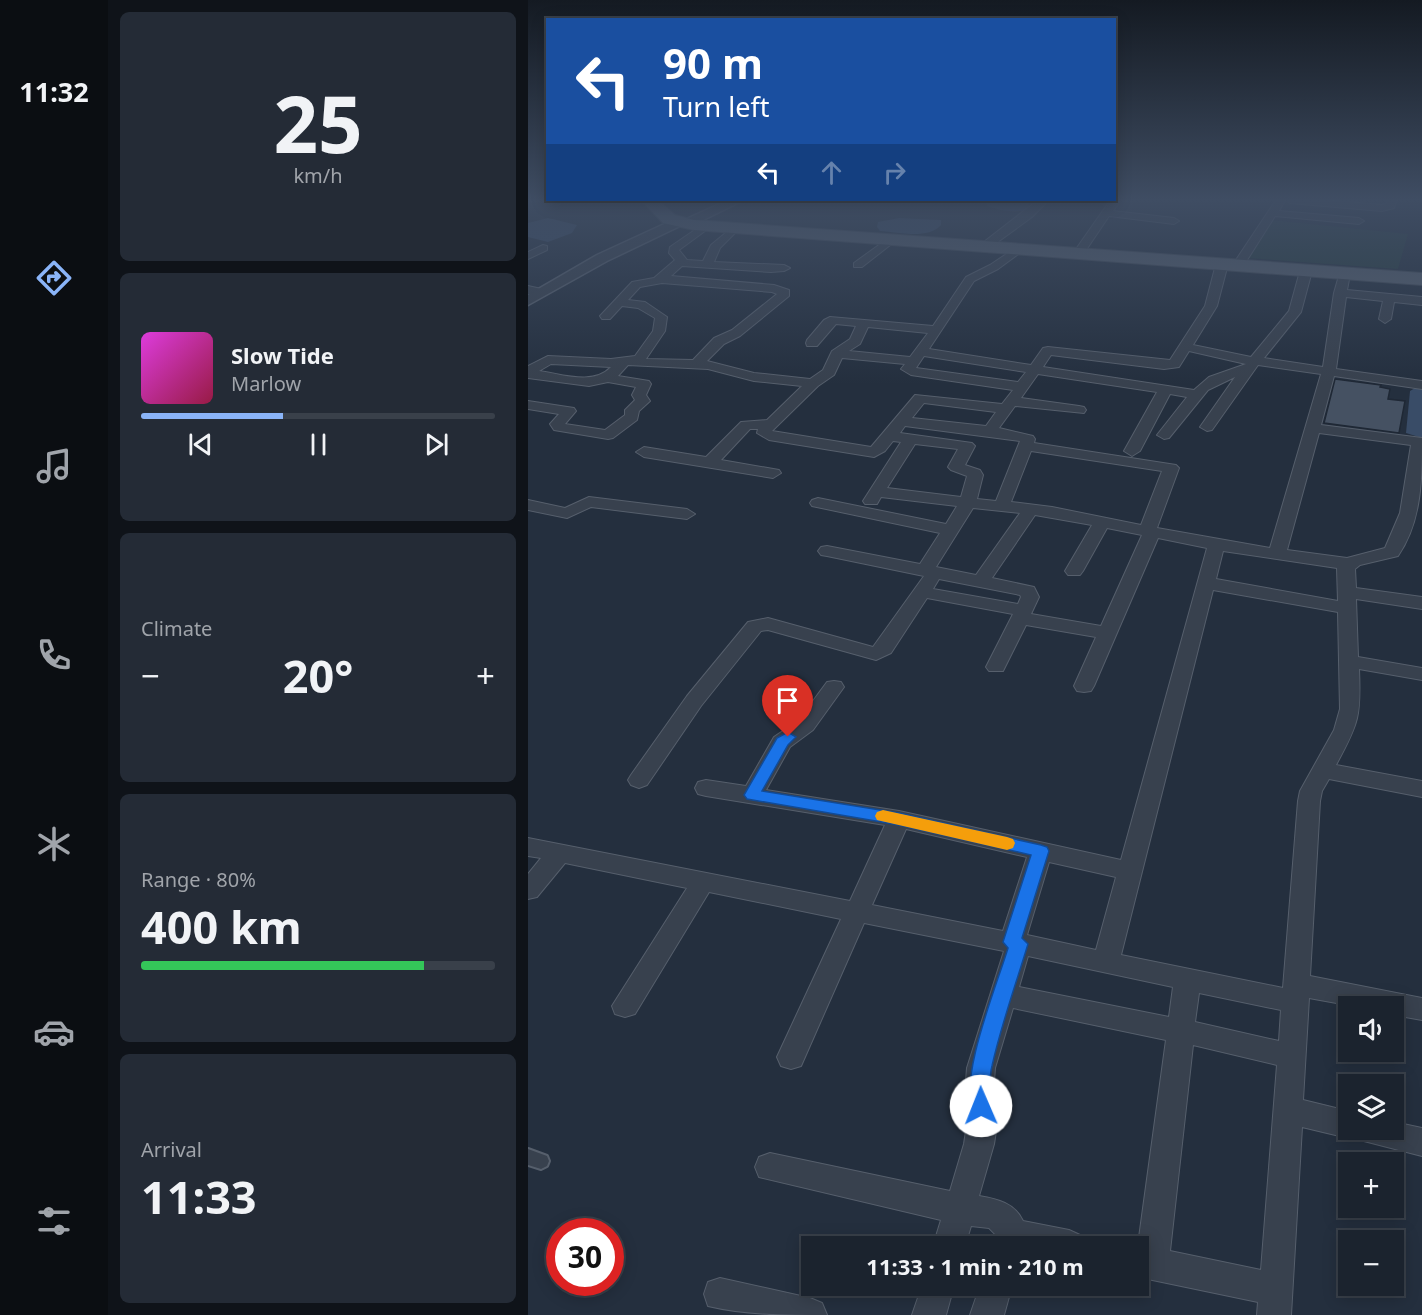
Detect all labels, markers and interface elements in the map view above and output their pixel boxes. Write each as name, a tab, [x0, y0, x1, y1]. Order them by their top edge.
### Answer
text: 90 m	[663, 34, 763, 91]
icon: left	[564, 42, 642, 120]
text: 25	[273, 70, 363, 176]
text: 11:32	[19, 73, 89, 110]
text: Turn left	[663, 88, 769, 125]
icon: left	[752, 156, 785, 189]
icon: ahead	[815, 156, 848, 189]
icon: right	[878, 156, 911, 189]
text: km/h	[293, 162, 343, 189]
icon: directions	[33, 257, 75, 299]
text: Slow Tide	[231, 340, 334, 370]
text: Marlow	[231, 370, 301, 397]
icon: previous	[184, 428, 217, 461]
icon: pause	[302, 428, 335, 461]
icon: next	[420, 428, 453, 461]
icon: music	[33, 445, 75, 487]
text: Climate	[141, 615, 212, 642]
icon: phone	[33, 634, 75, 676]
text: 20°	[283, 645, 353, 706]
text: −	[141, 653, 160, 698]
text: +	[476, 653, 495, 698]
pin	[762, 675, 813, 737]
icon: arrive	[771, 684, 804, 717]
icon: climate	[33, 823, 75, 865]
text: Range · 80%	[141, 866, 256, 893]
text: 400 km	[141, 896, 302, 957]
map controls	[1338, 996, 1404, 1296]
button: sound	[1338, 996, 1404, 1062]
icon: car	[33, 1011, 75, 1053]
position arrow	[949, 1074, 1013, 1138]
button: layers	[1338, 1074, 1404, 1140]
text: Arrival	[141, 1136, 202, 1163]
button: +	[1338, 1152, 1404, 1218]
text: 11:33	[141, 1166, 257, 1227]
icon: filters	[33, 1200, 75, 1242]
speed limit sign: 30	[546, 1218, 624, 1296]
button: −	[1338, 1230, 1404, 1296]
text: 11:33 · 1 min · 210 m	[866, 1251, 1084, 1281]

